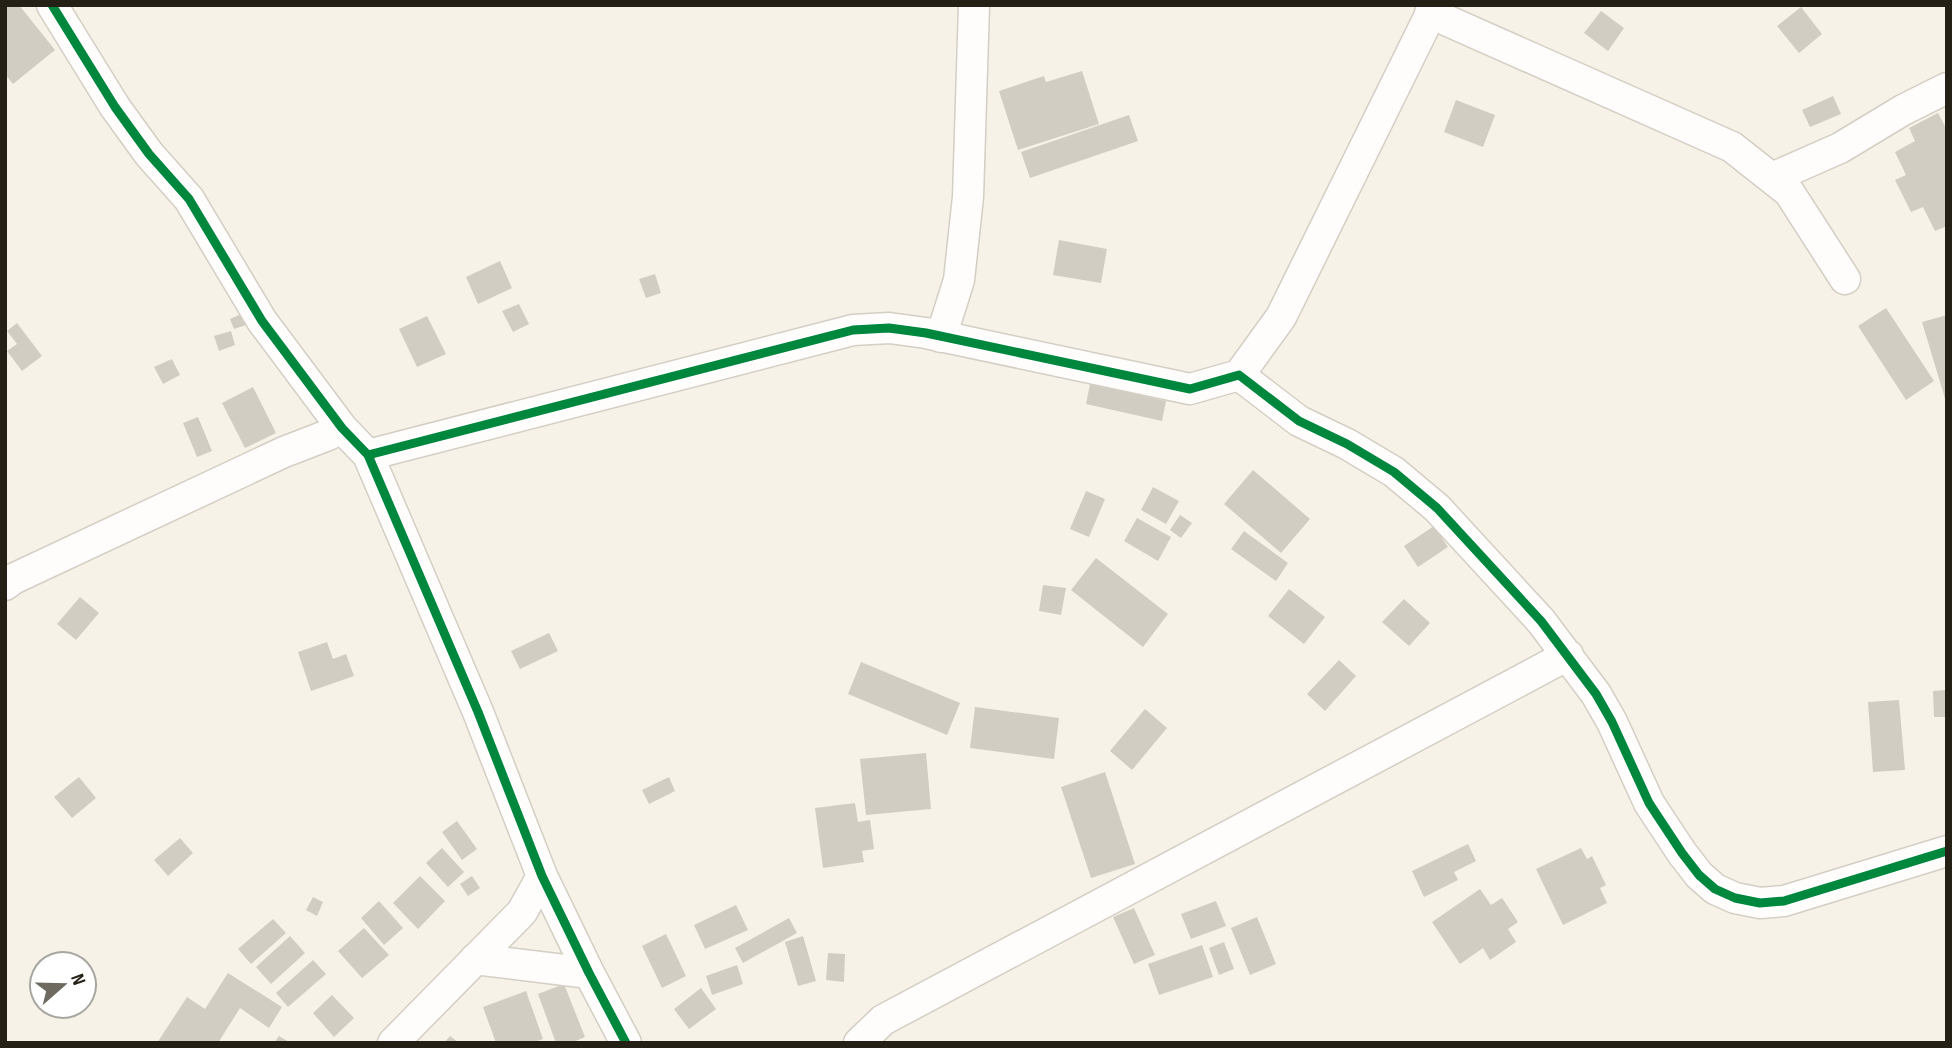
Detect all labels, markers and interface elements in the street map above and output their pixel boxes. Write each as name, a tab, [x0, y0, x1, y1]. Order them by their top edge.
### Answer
north arrow	[28, 950, 98, 1020]
text: N	[65, 971, 90, 988]

